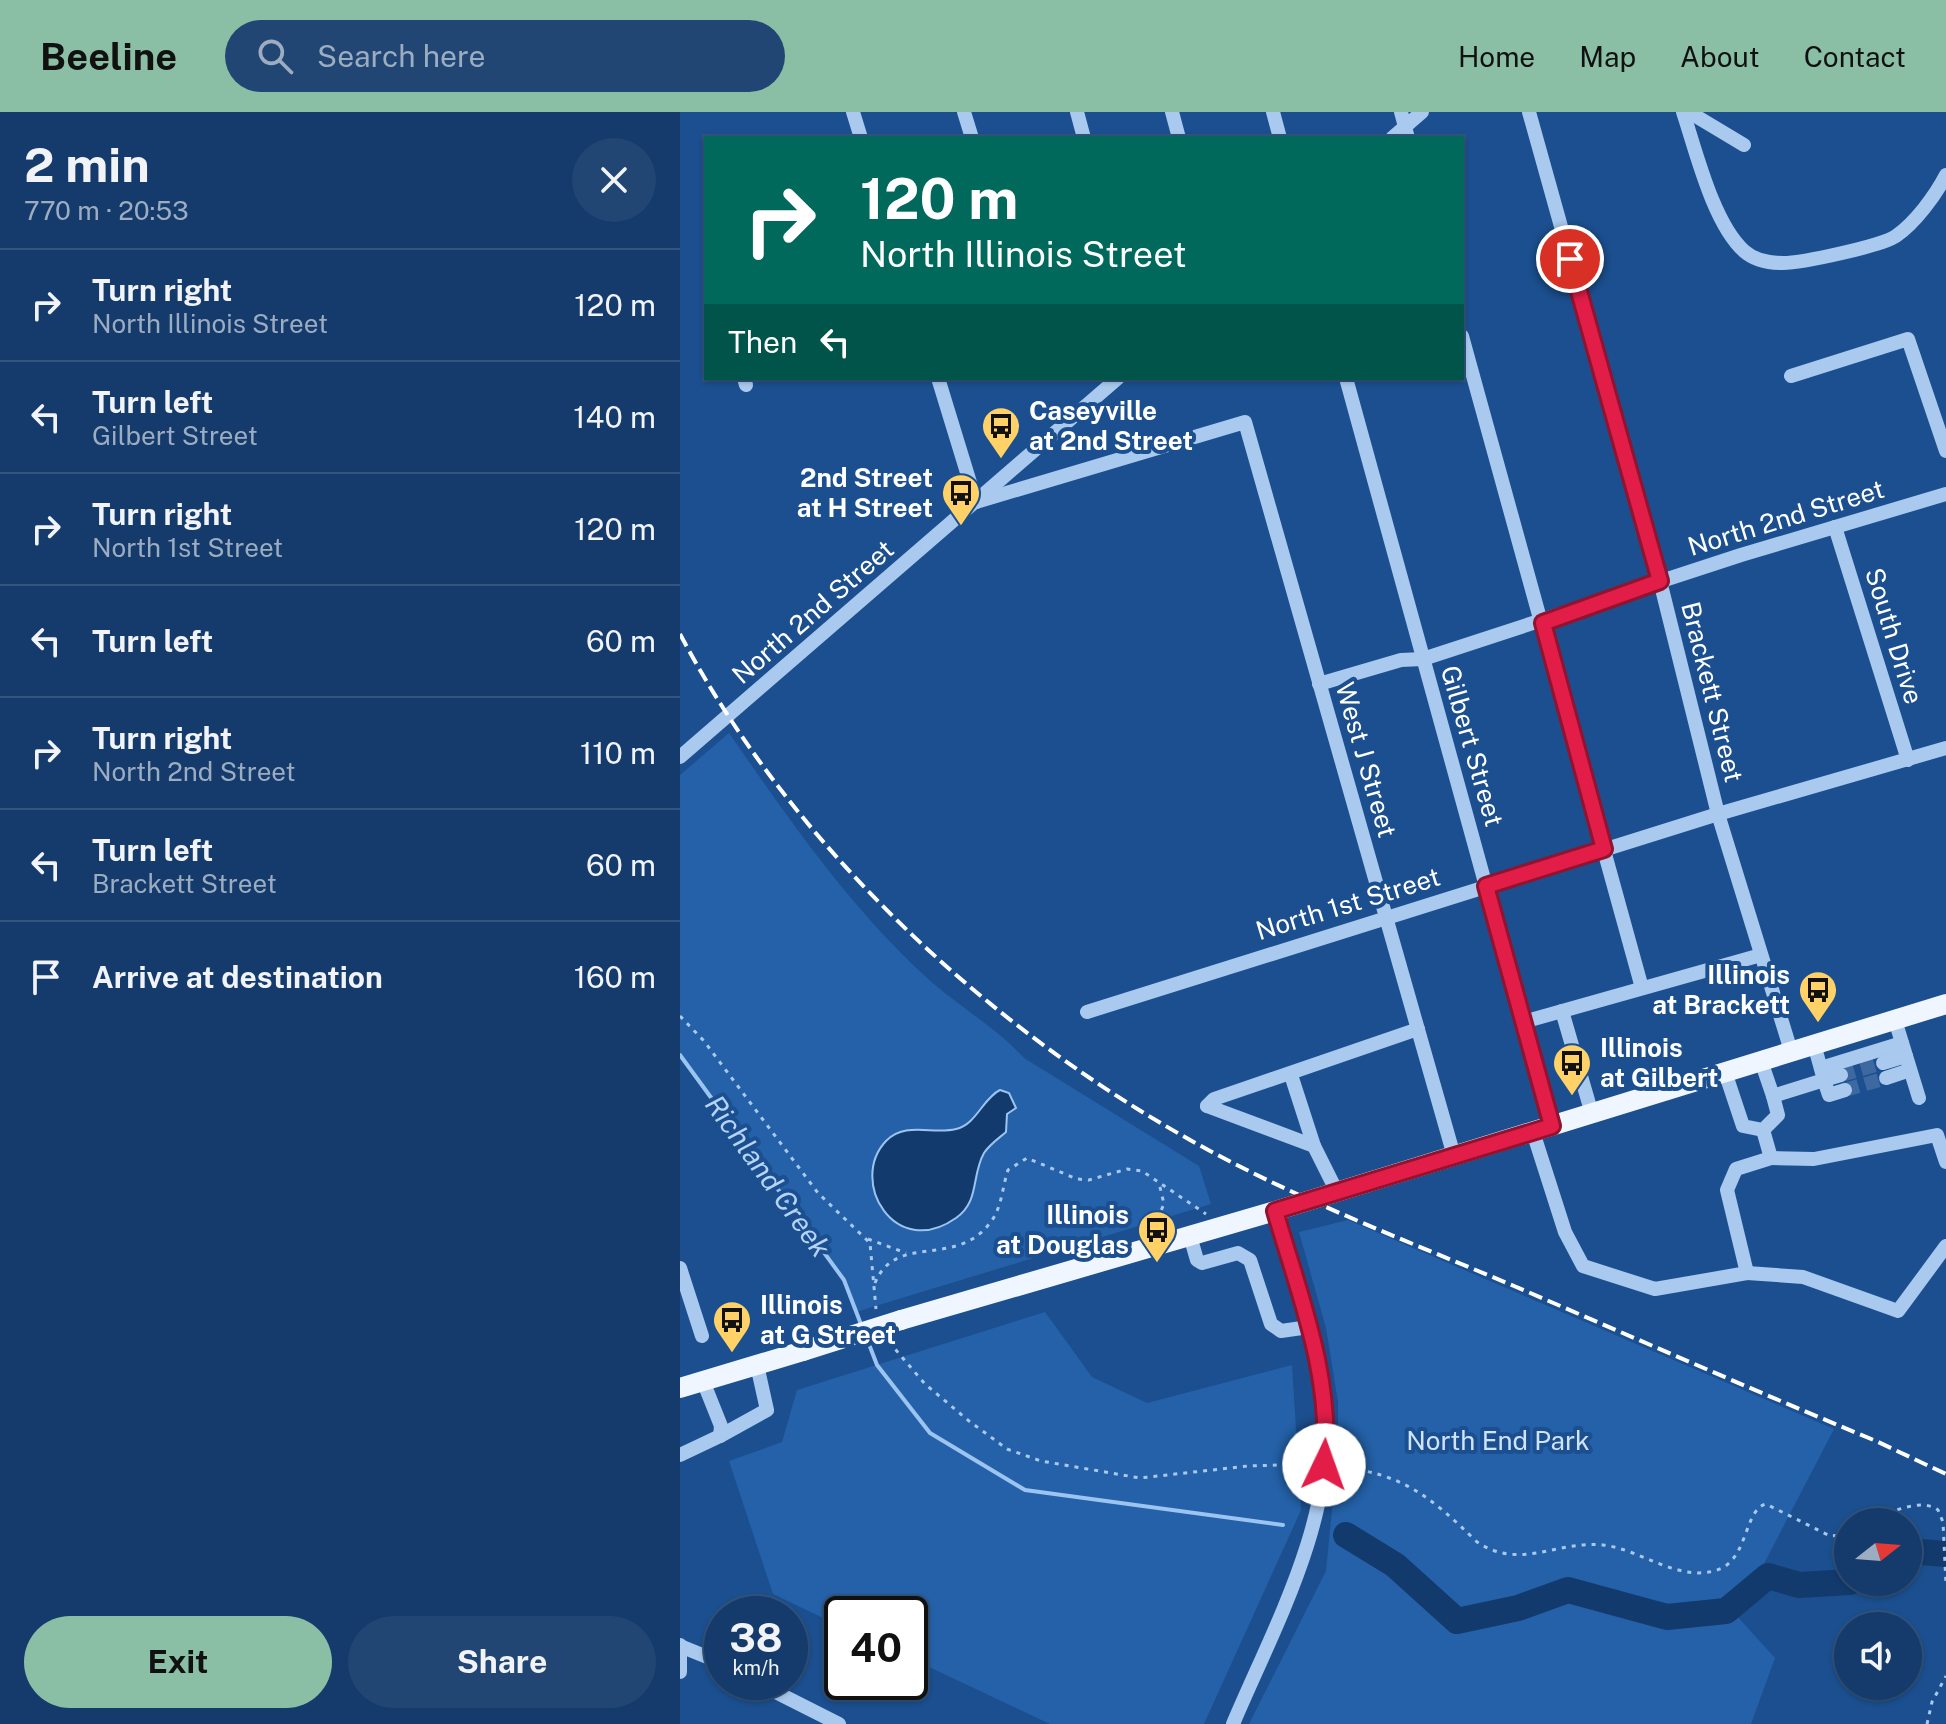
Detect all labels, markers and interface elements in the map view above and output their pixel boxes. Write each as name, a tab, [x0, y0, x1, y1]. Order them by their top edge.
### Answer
search box	[225, 20, 785, 92]
text: Beeline	[40, 34, 177, 79]
icon: search	[253, 34, 297, 78]
text: Search here	[317, 38, 486, 74]
text: Home	[1458, 40, 1535, 73]
text: Map	[1579, 40, 1636, 73]
text: About	[1680, 40, 1760, 73]
text: Contact	[1804, 40, 1906, 73]
text: 2 min	[24, 136, 150, 193]
button: close	[572, 138, 656, 222]
text: 120 m	[860, 166, 1018, 232]
icon: right	[728, 168, 832, 272]
text: 770 m · 20:53	[24, 195, 189, 226]
pin	[1536, 225, 1604, 293]
text: North Illinois Street	[860, 233, 1187, 275]
icon: arrive	[1548, 237, 1592, 281]
text: Turn right	[92, 272, 232, 308]
icon: right	[24, 283, 68, 327]
text: 120 m	[574, 287, 656, 323]
text: North Illinois Street	[92, 308, 328, 339]
icon: left	[813, 320, 857, 364]
text: Then	[728, 324, 797, 360]
text: Turn left	[92, 384, 213, 420]
icon: left	[24, 395, 68, 439]
place label: Caseyville at 2nd Street	[1029, 395, 1193, 456]
text: 140 m	[573, 399, 656, 435]
bus stop icon: Caseyville at 2nd Street	[980, 405, 1022, 460]
text: Gilbert Street	[92, 420, 258, 451]
place label: 2nd Street at H Street	[797, 462, 933, 523]
bus stop icon: 2nd Street at H Street	[940, 472, 982, 527]
street label: North 2nd Street	[1684, 473, 1888, 562]
text: Turn right	[92, 496, 232, 532]
icon: right	[24, 507, 68, 551]
text: 120 m	[574, 511, 656, 547]
text: North 1st Street	[92, 532, 283, 563]
street label: North 2nd Street	[726, 533, 900, 690]
street label: South Drive	[1859, 564, 1930, 708]
street label: Brackett Street	[1675, 598, 1750, 785]
icon: left	[24, 619, 68, 663]
text: Turn left	[92, 623, 213, 659]
text: 60 m	[586, 623, 656, 659]
street label: Gilbert Street	[1435, 662, 1510, 830]
street label: West J Street	[1330, 679, 1403, 841]
text: Turn right	[92, 720, 232, 756]
icon: right	[24, 731, 68, 775]
text: 110 m	[580, 735, 656, 771]
text: North 2nd Street	[92, 756, 296, 787]
text: Turn left	[92, 832, 213, 868]
icon: left	[24, 843, 68, 887]
text: 60 m	[586, 847, 656, 883]
street label: North 1st Street	[1252, 861, 1444, 946]
text: Brackett Street	[92, 868, 277, 899]
icon: arrive	[24, 955, 68, 999]
text: Arrive at destination	[92, 959, 383, 995]
text: 160 m	[574, 959, 656, 995]
place label: Illinois at Brackett	[1652, 959, 1790, 1020]
bus stop icon: Illinois at Brackett	[1797, 969, 1839, 1024]
place label: Illinois at Gilbert	[1600, 1032, 1718, 1093]
bus stop icon: Illinois at Gilbert	[1551, 1042, 1593, 1097]
water label: Richland Creek	[699, 1089, 838, 1263]
place label: Illinois at Douglas	[996, 1199, 1129, 1260]
bus stop icon: Illinois at Douglas	[1136, 1209, 1178, 1264]
place label: Illinois at G Street	[760, 1289, 896, 1350]
bus stop icon: Illinois at G Street	[711, 1299, 753, 1354]
position arrow	[1282, 1423, 1366, 1507]
park label: North End Park	[1406, 1425, 1590, 1456]
north arrow	[1834, 1508, 1922, 1596]
map controls	[1834, 1508, 1922, 1700]
speed limit sign: 40	[824, 1596, 928, 1700]
button: sound	[1834, 1612, 1922, 1700]
text: 38	[729, 1614, 783, 1661]
button: Exit	[24, 1616, 332, 1708]
button: Share	[348, 1616, 656, 1708]
text: km/h	[732, 1656, 780, 1680]

